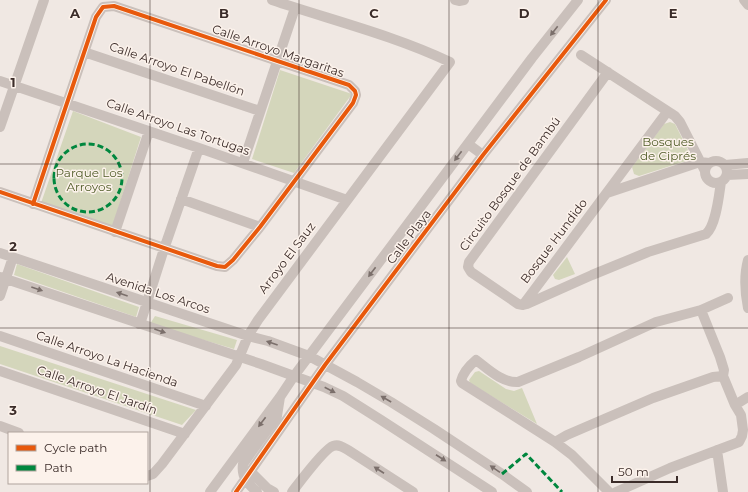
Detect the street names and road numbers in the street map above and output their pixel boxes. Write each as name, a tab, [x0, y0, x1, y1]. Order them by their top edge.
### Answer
street label: Calle Arroyo Margaritas	[210, 21, 346, 80]
street label: Calle Arroyo El Pabellón	[108, 38, 247, 99]
street label: Calle Arroyo Las Tortugas	[104, 95, 252, 158]
street label: Circuito Bosque de Bambú	[456, 114, 563, 254]
street label: Bosque Hundido	[517, 195, 590, 286]
street label: Calle Playa	[383, 206, 434, 267]
street label: Arroyo El Sauz	[255, 219, 318, 296]
street label: Avenida Los Arcos	[104, 269, 212, 316]
street label: Calle Arroyo La Hacienda	[34, 327, 180, 390]
street label: Calle Arroyo El Jardín	[35, 362, 159, 417]

